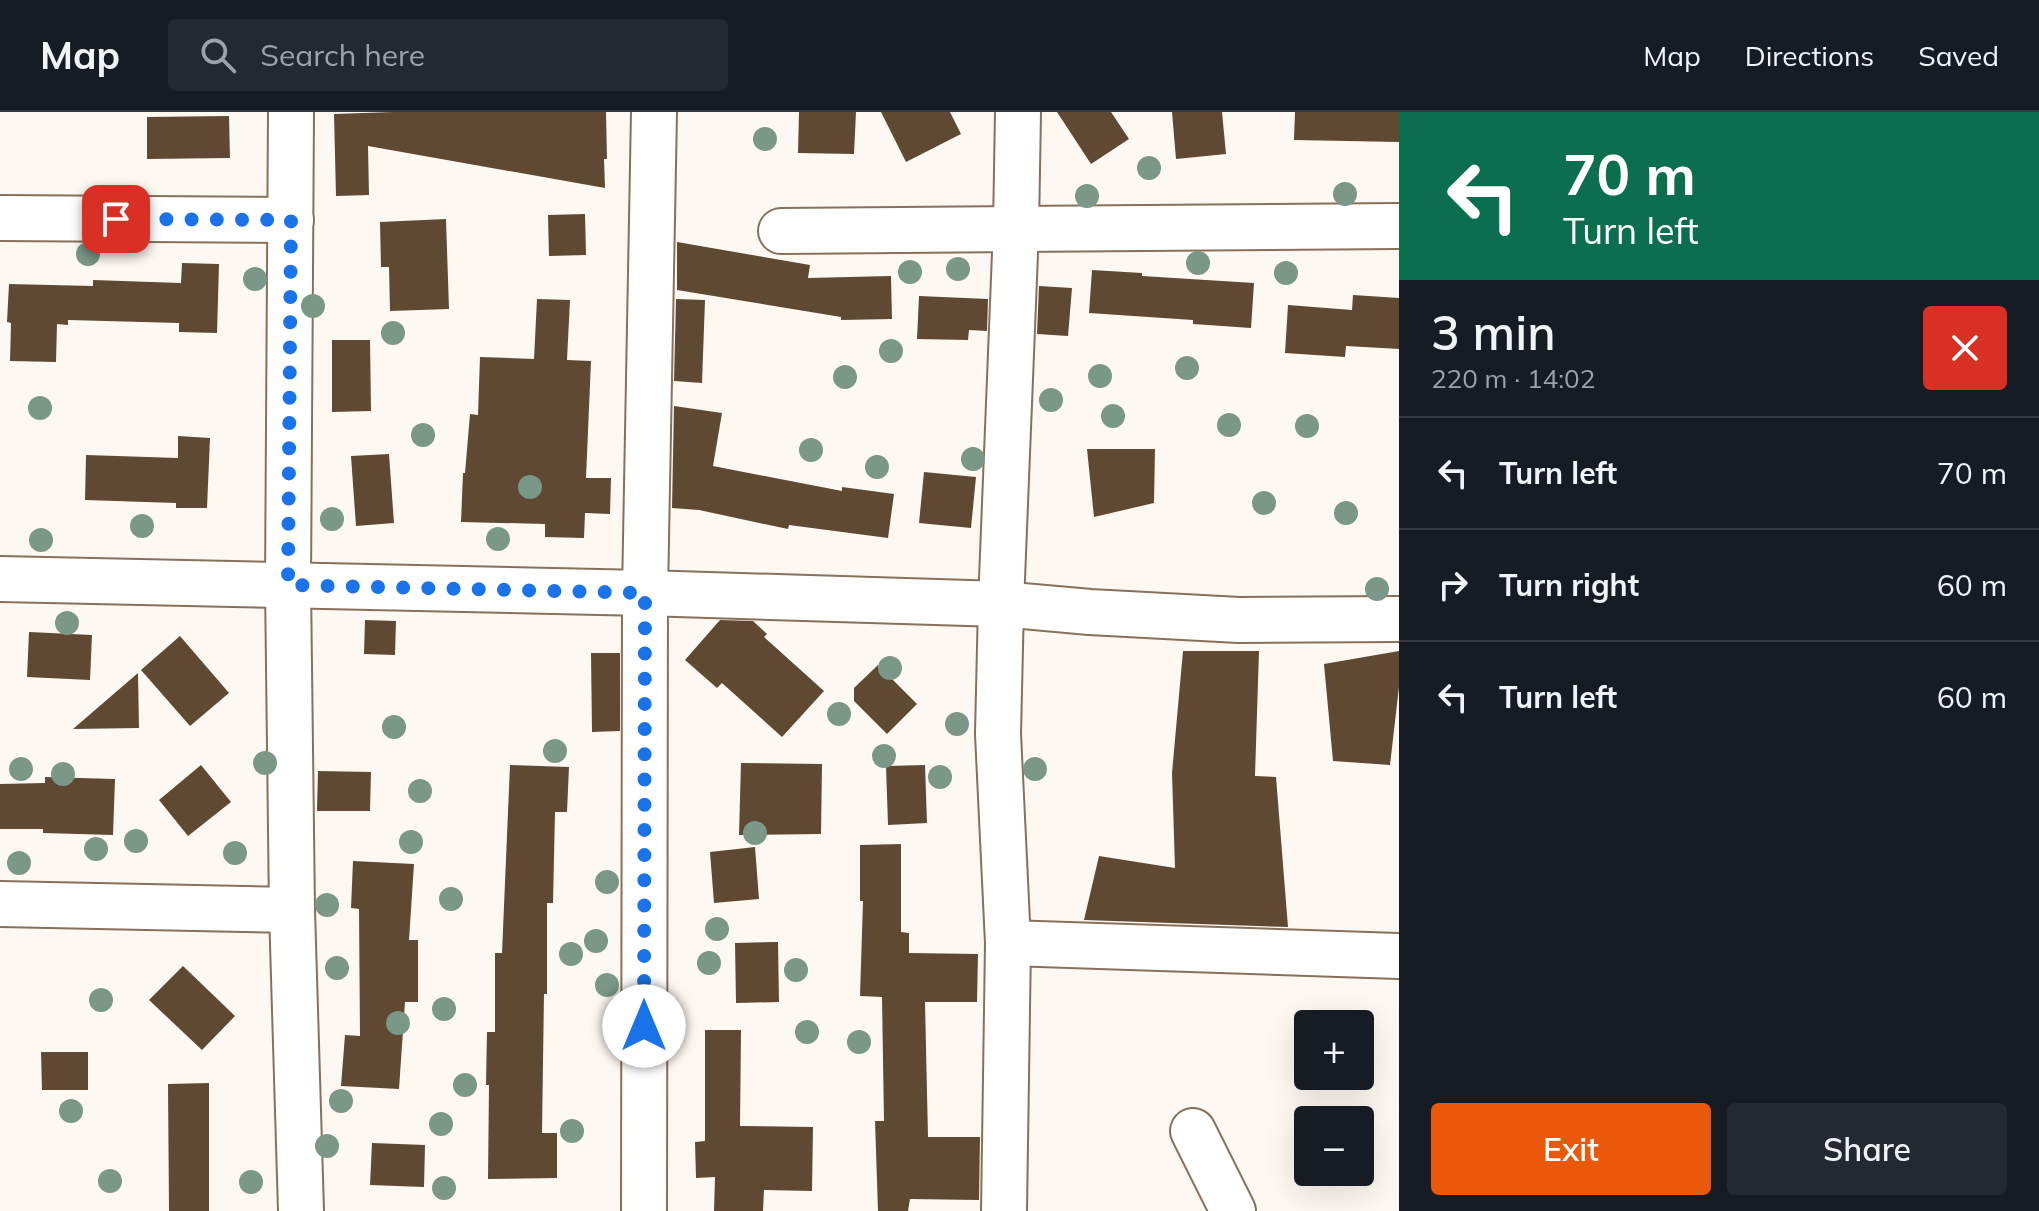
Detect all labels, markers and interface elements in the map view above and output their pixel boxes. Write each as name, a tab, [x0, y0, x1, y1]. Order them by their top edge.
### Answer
search box	[168, 19, 728, 91]
text: Map	[40, 31, 120, 79]
icon: search	[196, 33, 240, 77]
text: Search here	[260, 36, 425, 74]
text: Map	[1643, 38, 1701, 73]
text: Directions	[1745, 38, 1874, 73]
text: Saved	[1918, 38, 1999, 73]
text: 70 m	[1563, 139, 1696, 209]
icon: left	[1431, 144, 1535, 248]
pin	[82, 185, 150, 253]
icon: arrive	[94, 197, 138, 241]
text: Turn left	[1563, 208, 1699, 253]
text: 3 min	[1431, 302, 1556, 362]
button: close	[1923, 306, 2007, 390]
text: 220 m · 14:02	[1431, 362, 1595, 395]
icon: left	[1431, 451, 1475, 495]
text: Turn left	[1499, 454, 1617, 492]
text: 70 m	[1937, 454, 2007, 492]
icon: right	[1431, 563, 1475, 607]
text: Turn right	[1499, 566, 1639, 604]
text: 60 m	[1937, 566, 2007, 604]
icon: left	[1431, 675, 1475, 719]
text: Turn left	[1499, 678, 1617, 716]
text: 60 m	[1937, 678, 2007, 716]
position arrow	[602, 984, 686, 1068]
map controls	[1294, 1010, 1374, 1186]
button: +	[1294, 1010, 1374, 1090]
button: Exit	[1431, 1103, 1711, 1195]
button: Share	[1727, 1103, 2007, 1195]
button: −	[1294, 1106, 1374, 1186]

